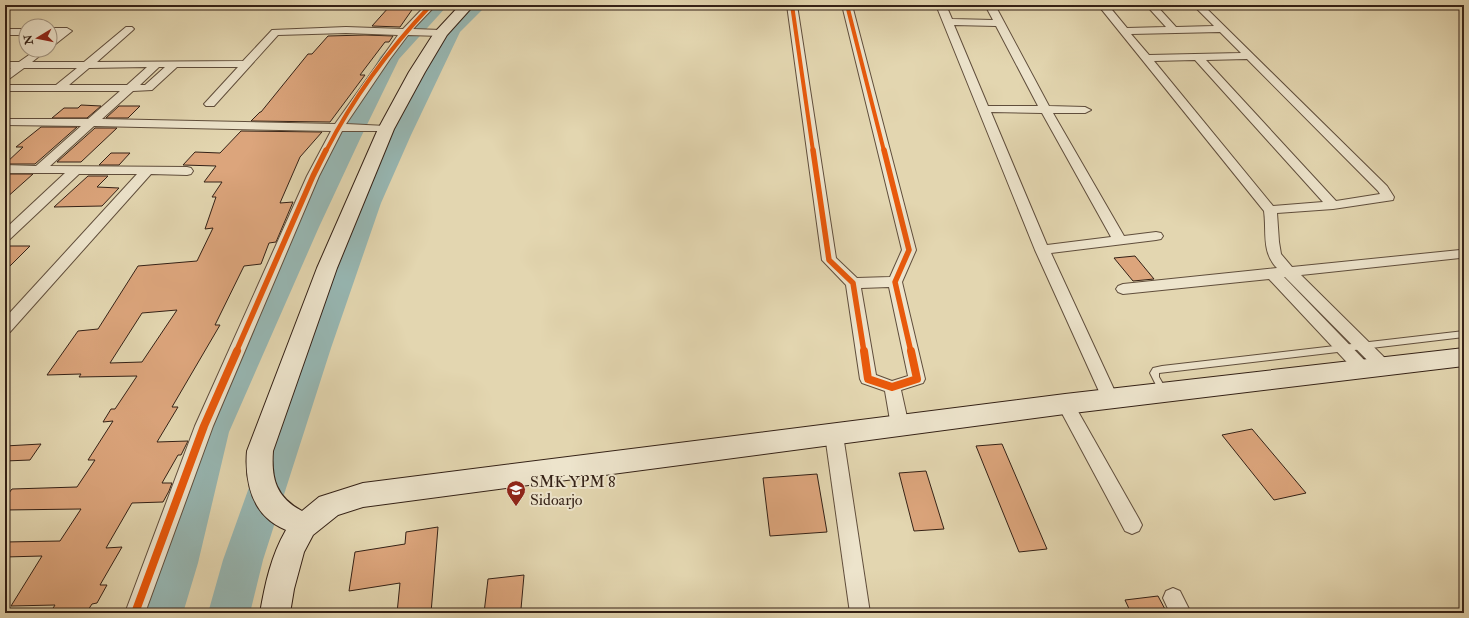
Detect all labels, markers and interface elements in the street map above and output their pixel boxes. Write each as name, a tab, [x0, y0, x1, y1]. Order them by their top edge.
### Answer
north arrow	[18, 18, 58, 58]
text: N	[21, 33, 36, 47]
place label: SMK YPM 8 Sidoarjo	[530, 472, 616, 510]
school or university icon: SMK YPM 8 Sidoarjo	[505, 479, 527, 507]

